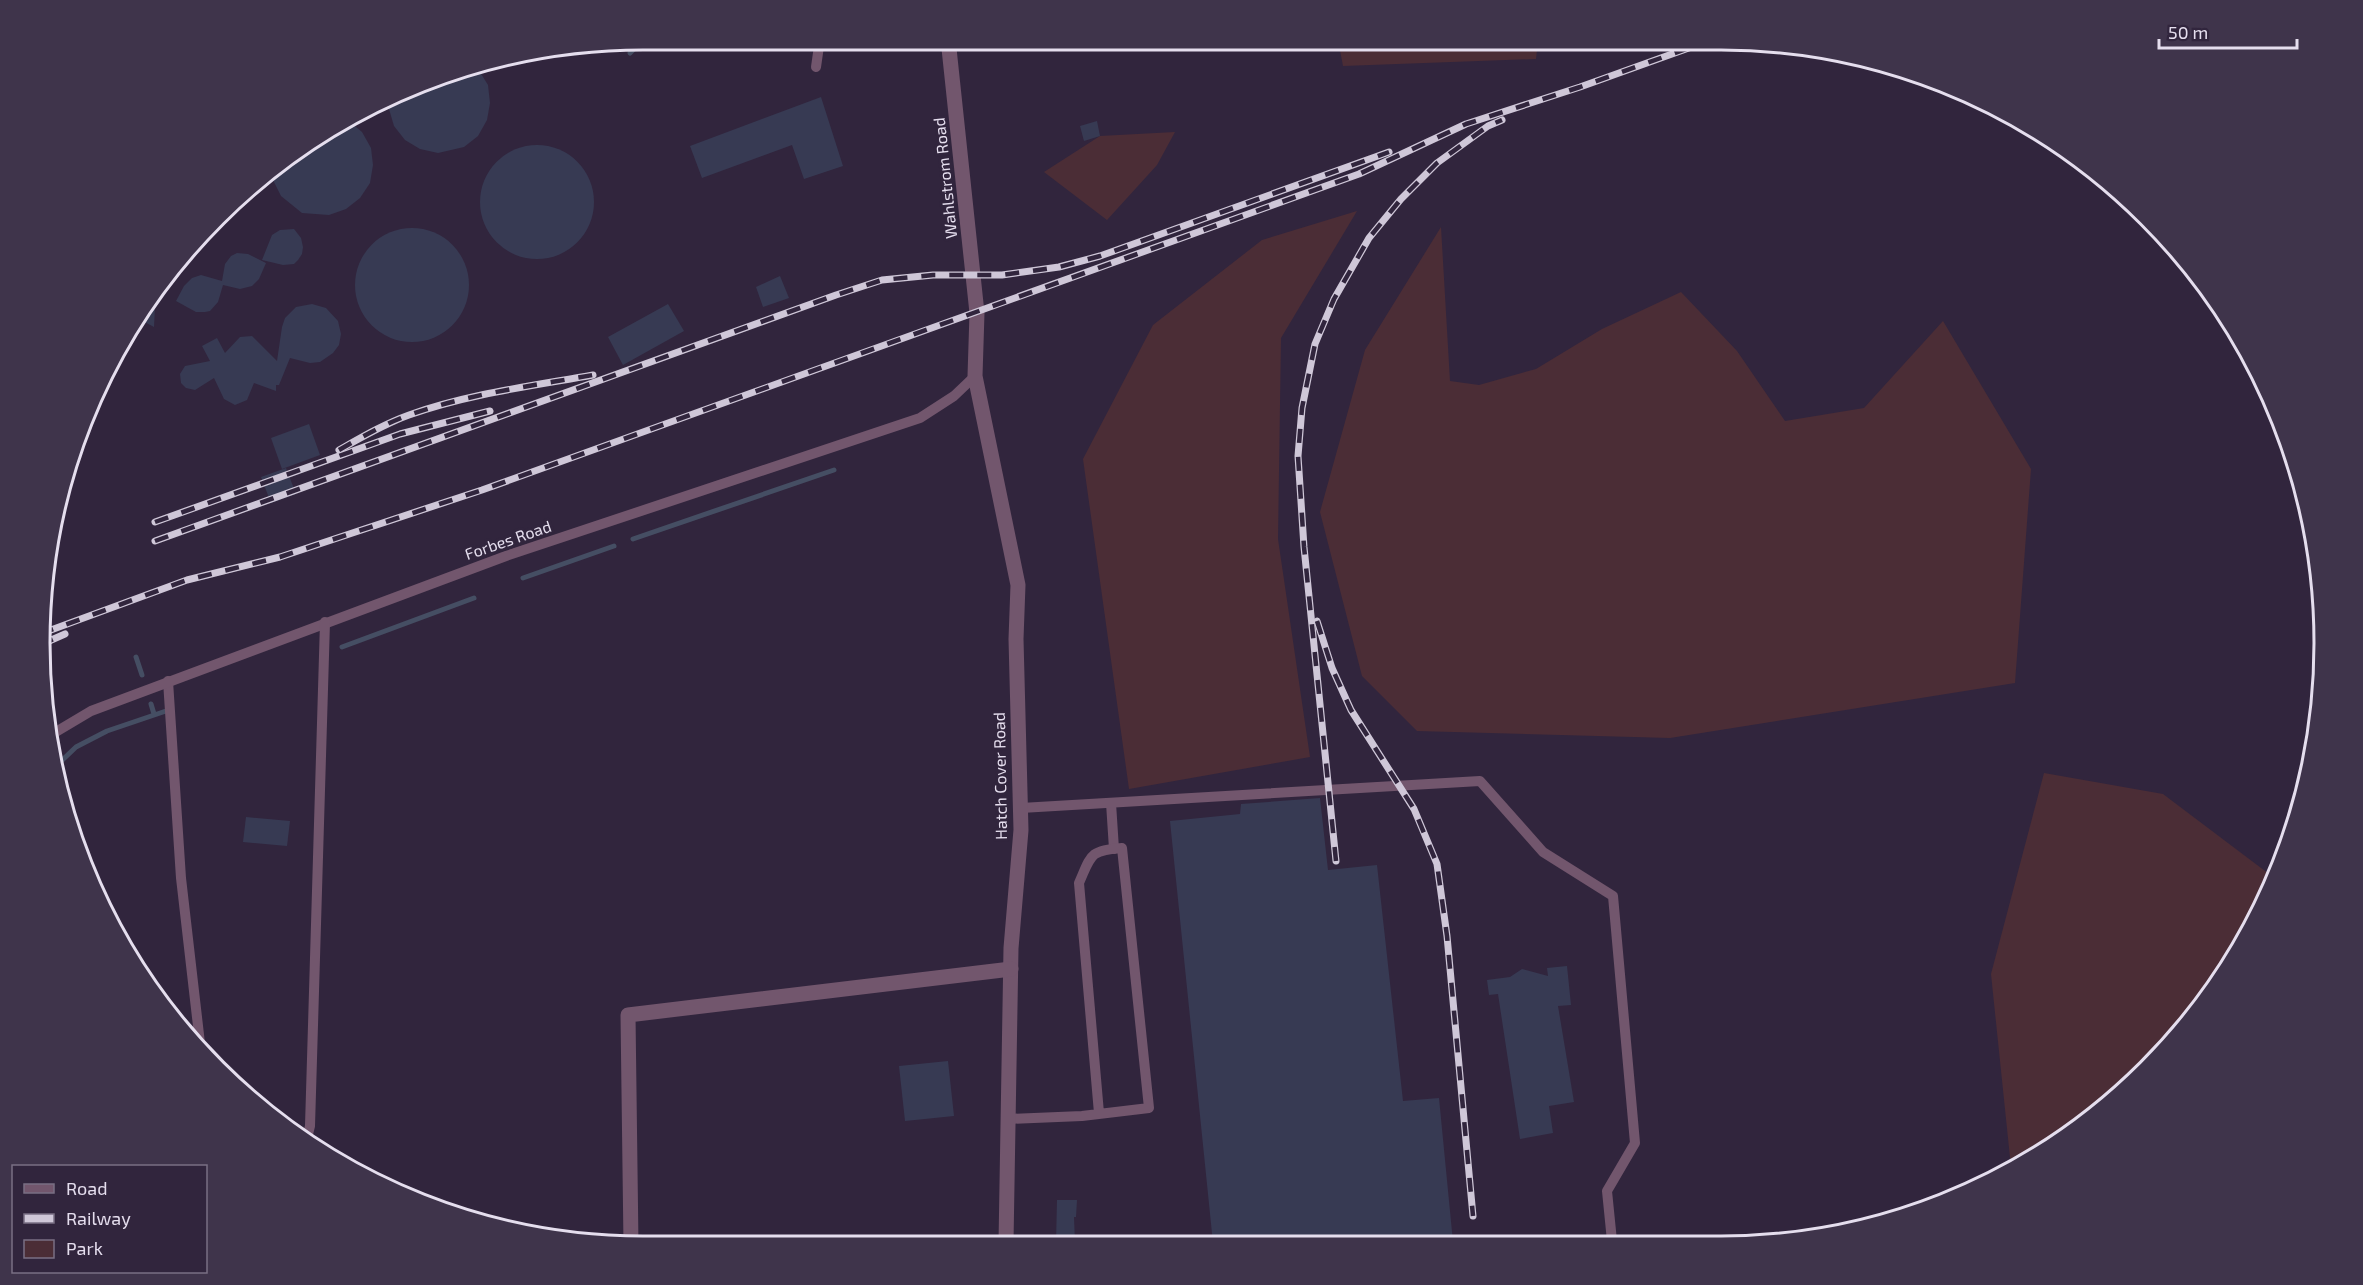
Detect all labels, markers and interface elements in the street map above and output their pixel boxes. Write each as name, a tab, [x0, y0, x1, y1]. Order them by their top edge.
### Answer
scale bar	[2159, 12, 2297, 50]
text: 50 m	[2168, 21, 2208, 43]
street label: Wahlstrom Road	[929, 117, 960, 240]
street label: Forbes Road	[462, 516, 554, 563]
street label: Hatch Cover Road	[989, 712, 1010, 840]
legend	[12, 1165, 207, 1273]
text: Road	[66, 1177, 107, 1199]
text: Railway	[66, 1207, 131, 1229]
text: Park	[66, 1237, 103, 1259]

